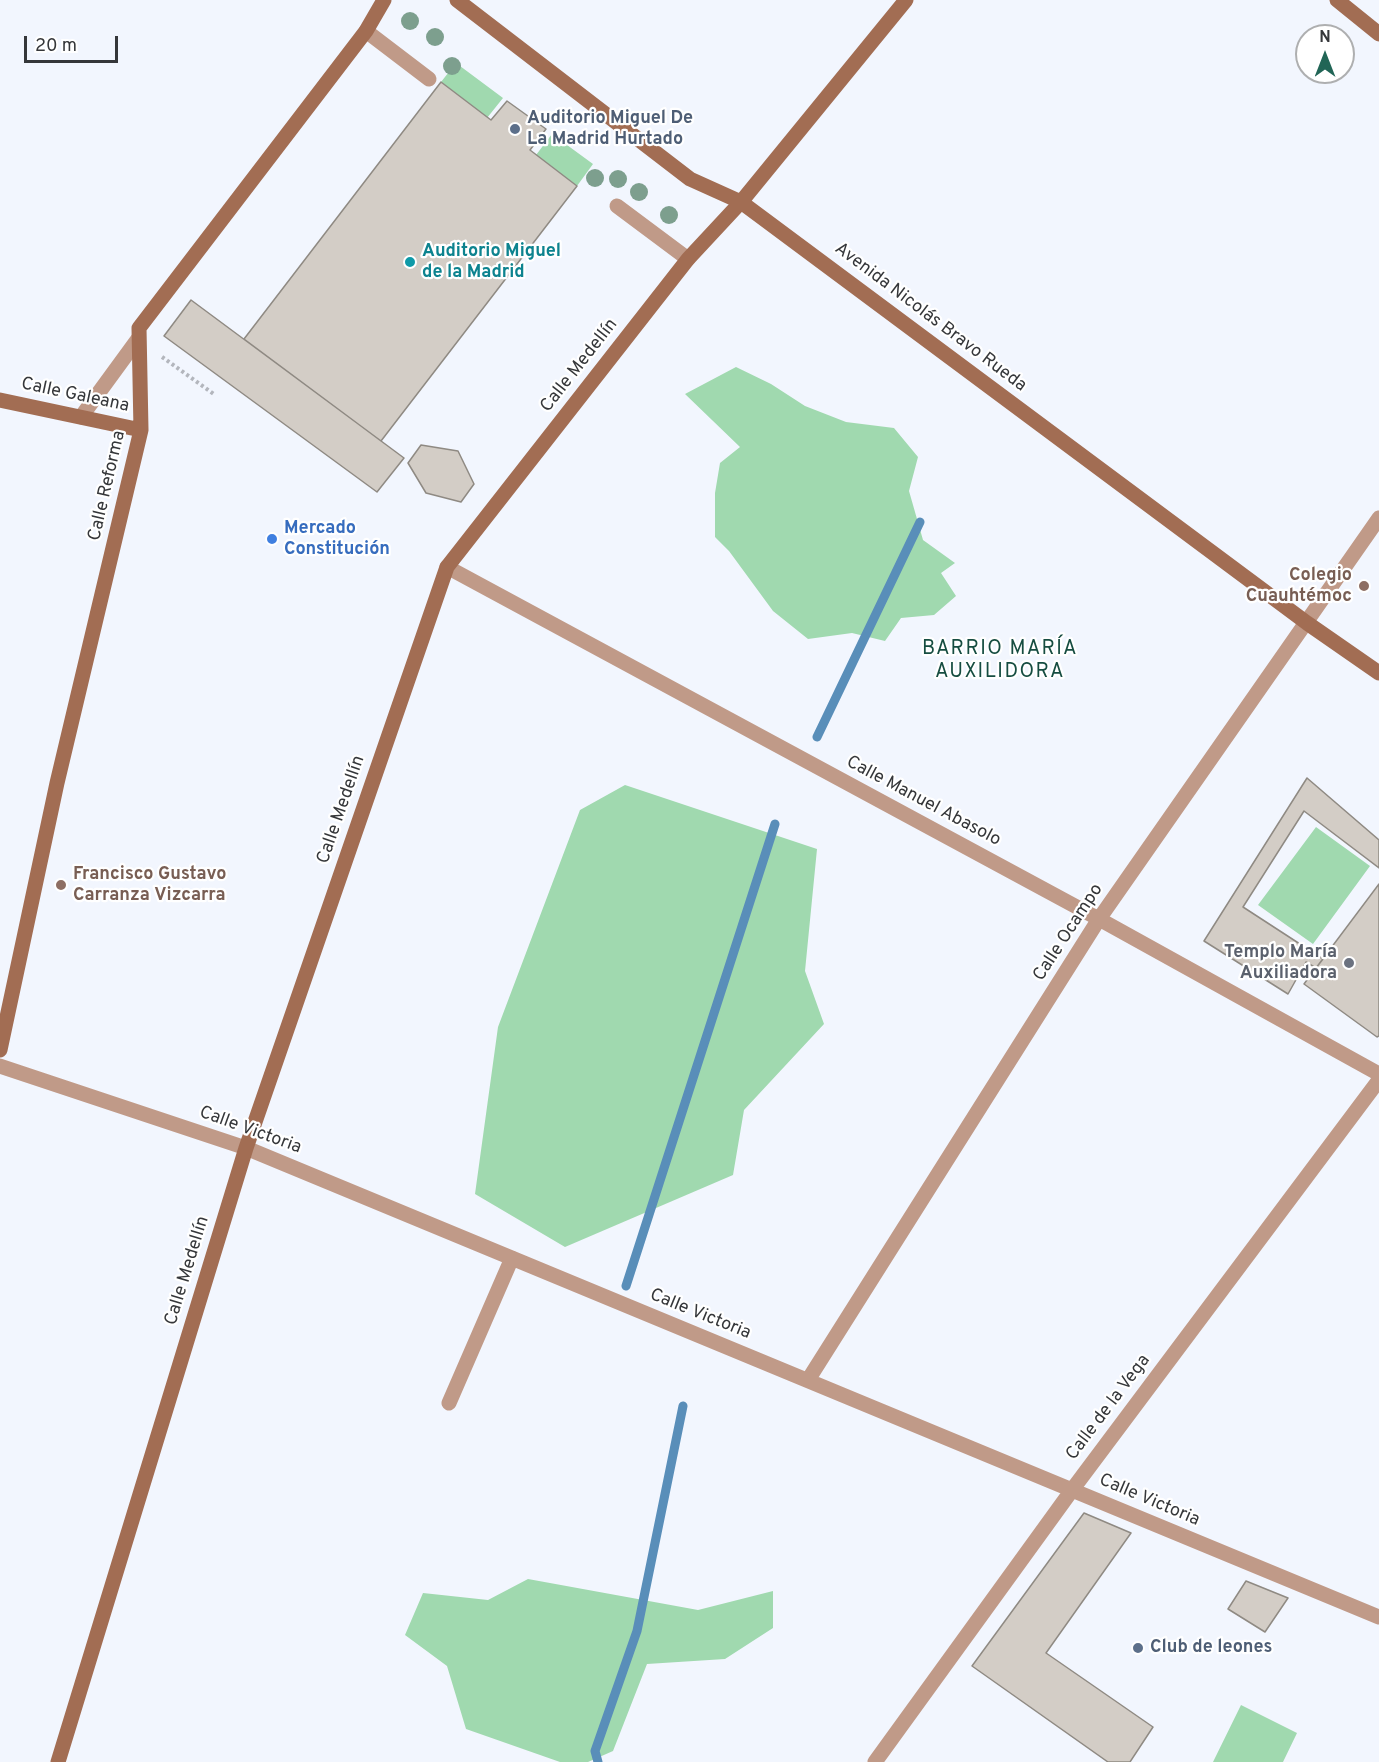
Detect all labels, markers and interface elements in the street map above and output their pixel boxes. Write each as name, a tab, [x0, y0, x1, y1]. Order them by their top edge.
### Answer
scale bar	[27, 24, 122, 62]
north arrow	[1295, 24, 1355, 84]
text: N	[1319, 28, 1331, 48]
text: 20 m	[35, 35, 77, 58]
place label: Auditorio Miguel De La Madrid Hurtado	[527, 108, 693, 150]
marker: Auditorio Miguel De La Madrid Hurtado	[508, 122, 522, 136]
street label: Avenida Nicolás Bravo Rueda	[830, 239, 1030, 397]
place label: Auditorio Miguel de la Madrid	[422, 241, 561, 284]
marker: Auditorio Miguel de la Madrid	[403, 255, 417, 269]
street label: Calle Medellín	[537, 315, 623, 417]
street label: Calle Galeana	[19, 374, 131, 418]
street label: Calle Reforma	[85, 429, 131, 543]
place label: Mercado Constitución	[284, 518, 390, 560]
marker: Mercado Constitución	[265, 532, 279, 546]
place label: Colegio Cuauhtémoc	[1246, 565, 1352, 608]
marker: Colegio Cuauhtémoc	[1357, 579, 1371, 593]
district label: BARRIO MARÍA AUXILIDORA	[922, 638, 1078, 685]
street label: Calle Manuel Abasolo	[842, 752, 1004, 852]
street label: Calle Medellín	[313, 753, 371, 867]
place label: Francisco Gustavo Carranza Vizcarra	[73, 864, 226, 906]
marker: Francisco Gustavo Carranza Vizcarra	[54, 878, 68, 892]
street label: Calle Ocampo	[1029, 880, 1109, 986]
place label: Templo María Auxiliadora	[1224, 942, 1337, 984]
marker: Templo María Auxiliadora	[1342, 956, 1356, 970]
street label: Calle Victoria	[196, 1103, 304, 1159]
street label: Calle Medellín	[161, 1214, 215, 1328]
street label: Calle Victoria	[646, 1285, 754, 1345]
street label: Calle de la Vega	[1062, 1351, 1156, 1465]
street label: Calle Victoria	[1095, 1470, 1203, 1532]
place label: Club de leones	[1150, 1637, 1272, 1659]
marker: Club de leones	[1131, 1641, 1145, 1655]

